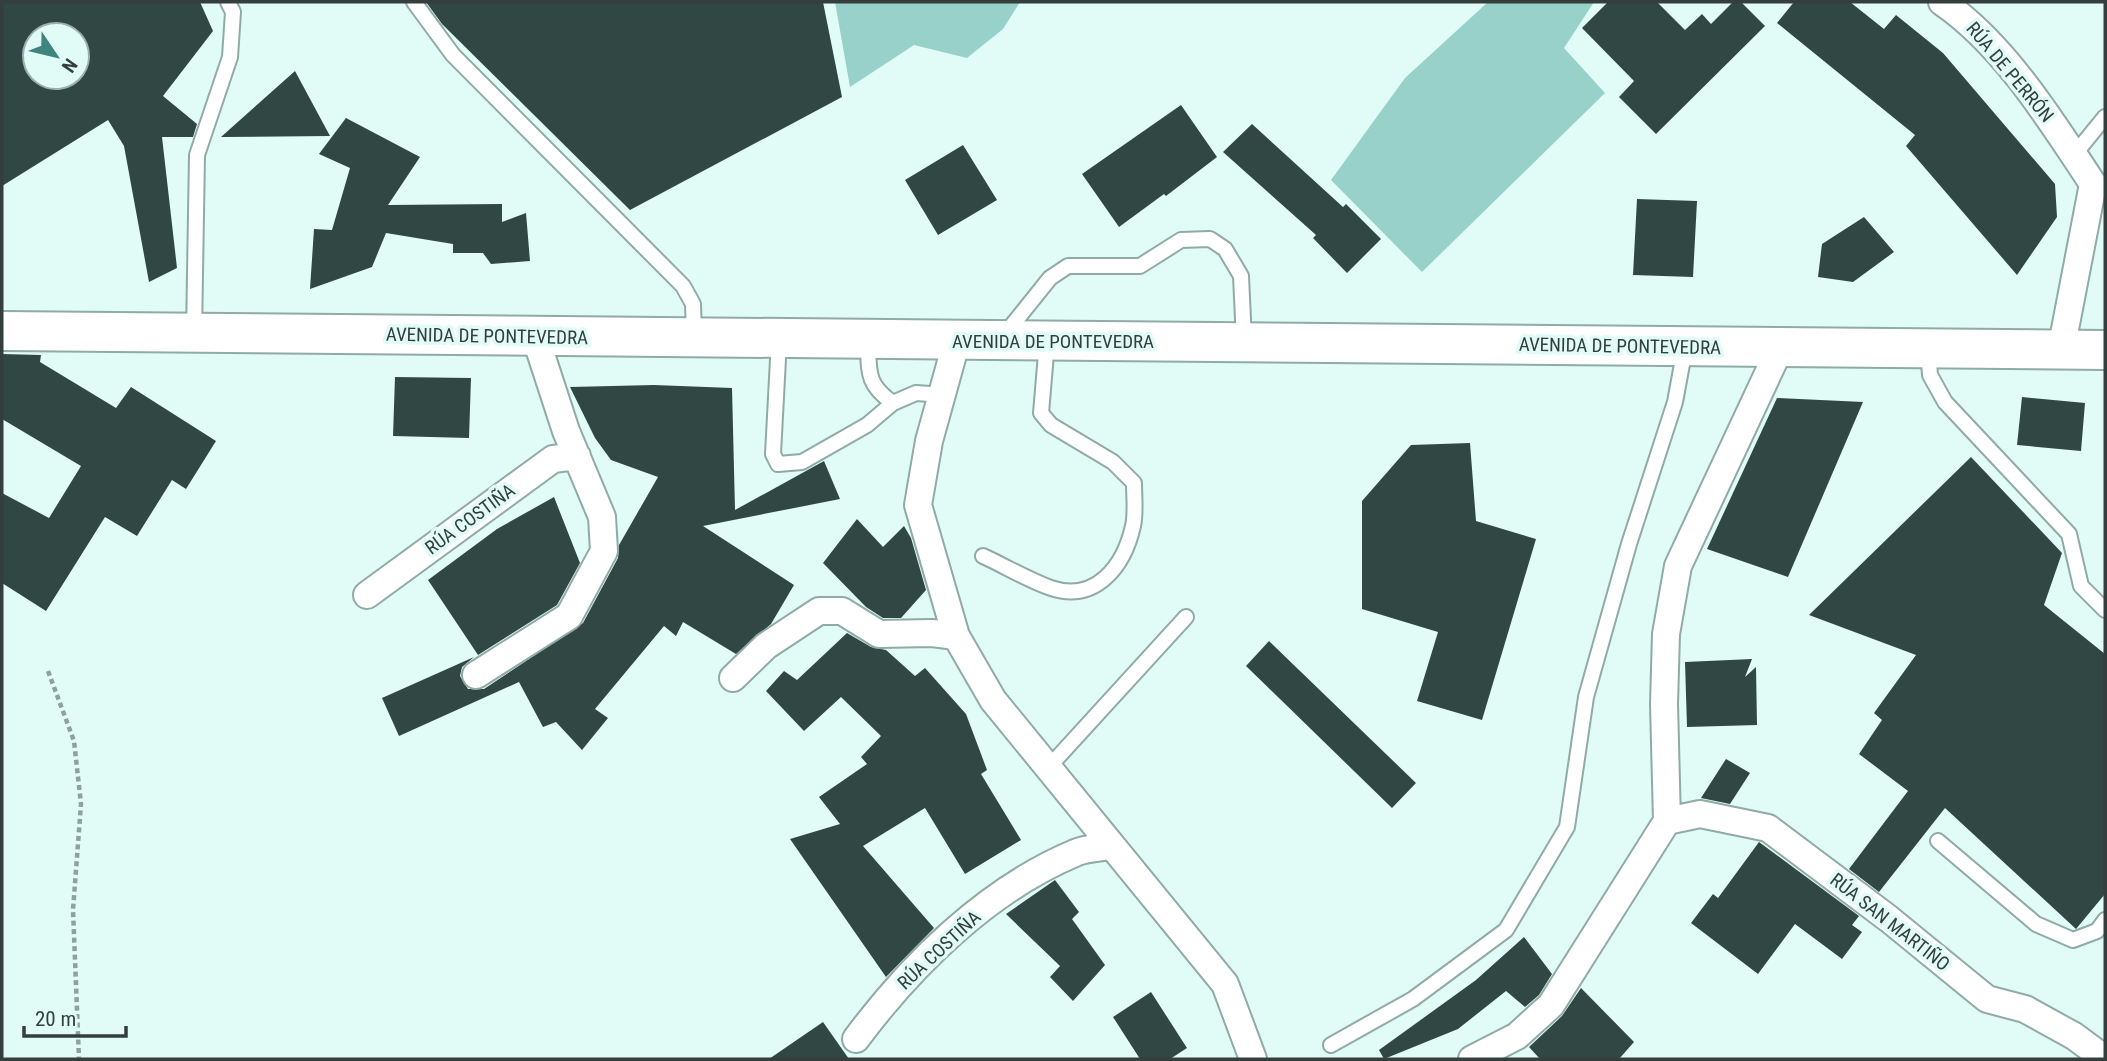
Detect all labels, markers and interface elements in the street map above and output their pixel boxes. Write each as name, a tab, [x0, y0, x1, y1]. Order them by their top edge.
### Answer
street label: RÚA DE PERRÓN	[1961, 17, 2059, 127]
north arrow	[21, 21, 91, 91]
text: N	[57, 54, 82, 77]
street label: AVENIDA DE PONTEVEDRA	[386, 323, 588, 349]
street label: AVENIDA DE PONTEVEDRA	[952, 330, 1154, 353]
street label: AVENIDA DE PONTEVEDRA	[1519, 333, 1721, 359]
street label: RÚA COSTIÑA	[421, 479, 519, 559]
street label: RÚA SAN MARTIÑO	[1826, 868, 1954, 976]
street label: RÚA COSTIÑA	[893, 906, 985, 994]
scale bar	[24, 995, 126, 1038]
text: 20 m	[35, 1007, 76, 1031]

